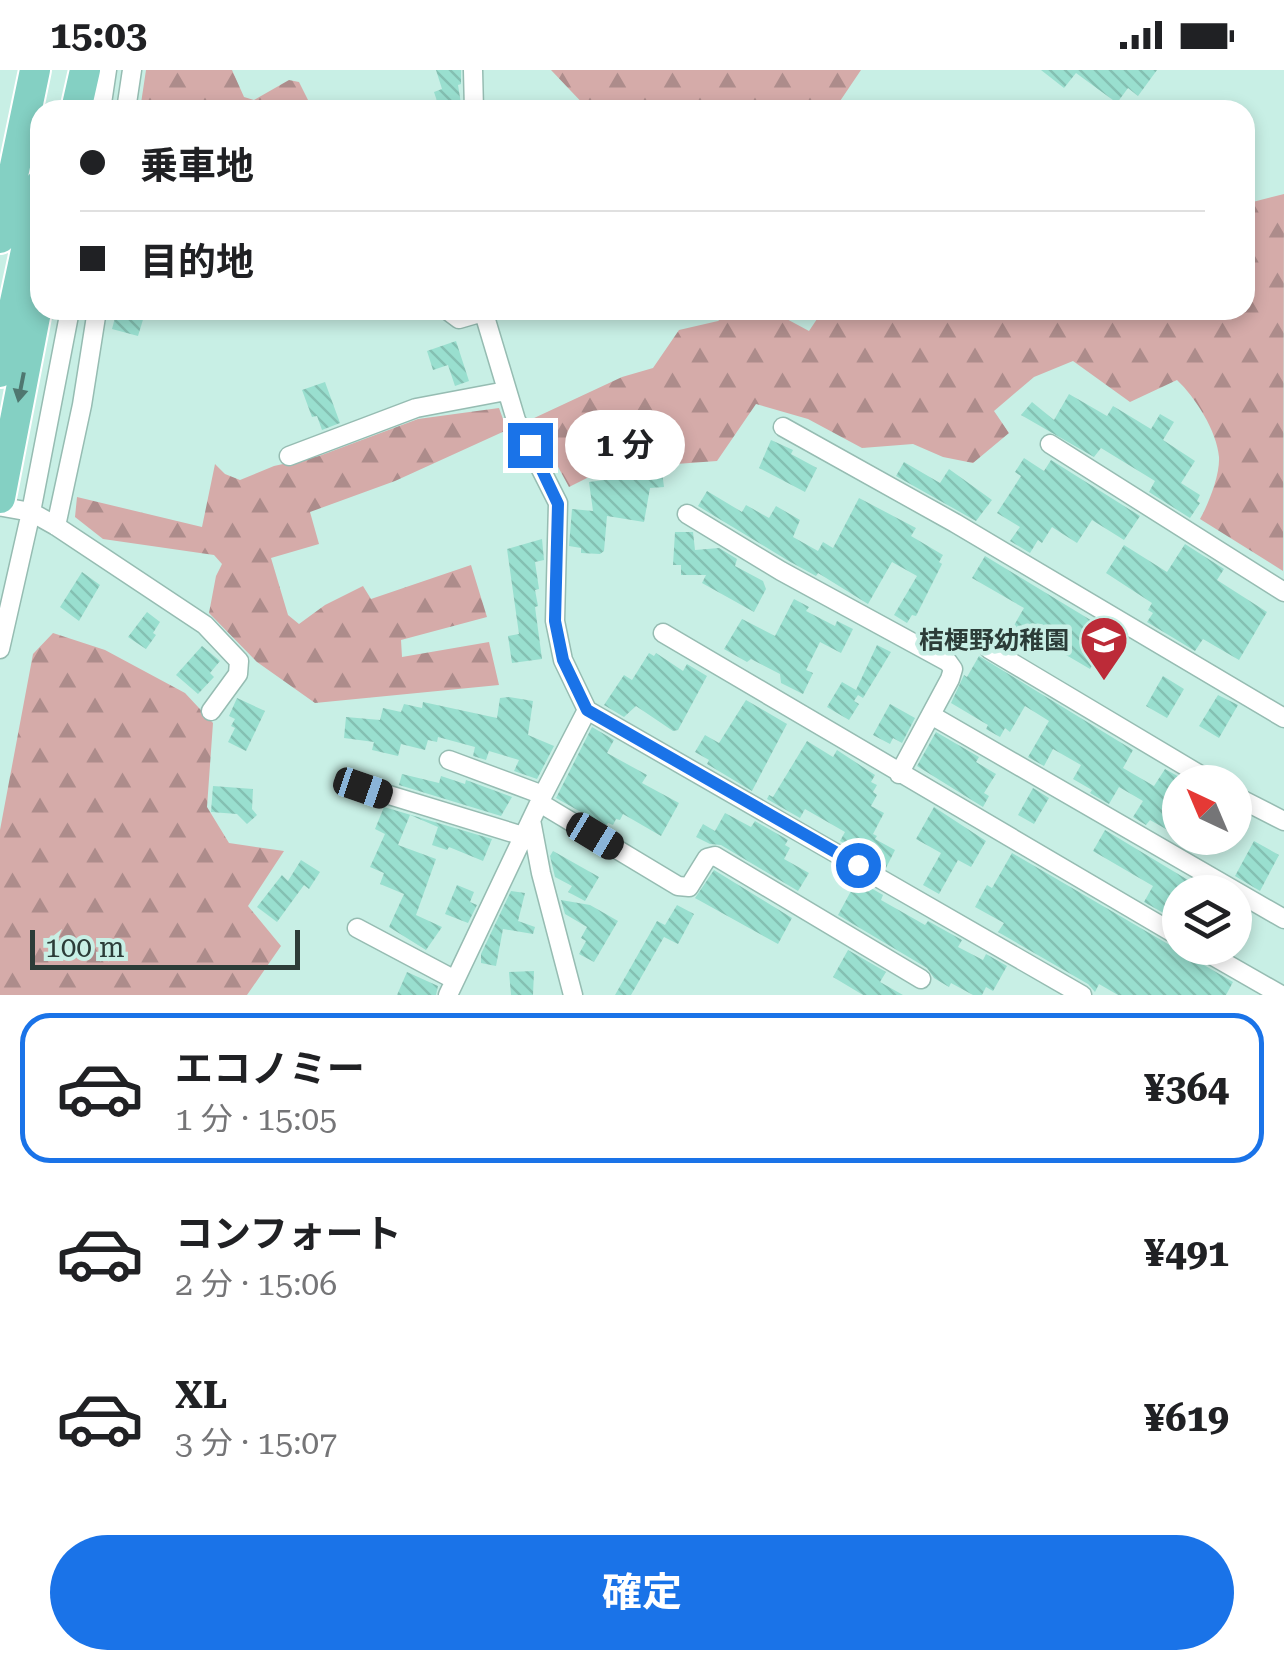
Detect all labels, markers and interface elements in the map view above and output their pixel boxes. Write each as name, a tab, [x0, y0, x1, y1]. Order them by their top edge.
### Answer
text: 15:03	[50, 13, 147, 57]
text: 乗車地	[140, 144, 254, 188]
text: 目的地	[140, 240, 254, 284]
one-way arrow	[13, 372, 29, 403]
callout: 1 分	[565, 410, 685, 480]
route end	[508, 423, 553, 468]
text: 1 分	[596, 426, 654, 464]
school or university icon: 桔梗野幼稚園	[1078, 614, 1130, 682]
place label: 桔梗野幼稚園	[919, 626, 1069, 655]
car	[330, 764, 396, 812]
north arrow	[1162, 765, 1252, 855]
map controls	[1162, 765, 1252, 965]
car	[562, 808, 628, 864]
route start	[836, 843, 881, 888]
button: layers	[1162, 875, 1252, 965]
scale bar	[30, 925, 300, 970]
text: 100 m	[45, 931, 125, 964]
icon: car	[55, 1043, 145, 1133]
text: エコノミー	[175, 1047, 365, 1091]
text: ¥364	[1144, 1066, 1229, 1110]
text: 1 分 · 15:05	[175, 1100, 337, 1138]
icon: car	[55, 1208, 145, 1298]
text: コンフォート	[175, 1212, 402, 1256]
text: ¥491	[1144, 1231, 1229, 1275]
text: 2 分 · 15:06	[175, 1265, 337, 1303]
icon: car	[55, 1373, 145, 1463]
text: XL	[175, 1373, 227, 1417]
text: ¥619	[1144, 1396, 1229, 1440]
text: 3 分 · 15:07	[175, 1424, 337, 1462]
button: 確定	[50, 1535, 1234, 1650]

